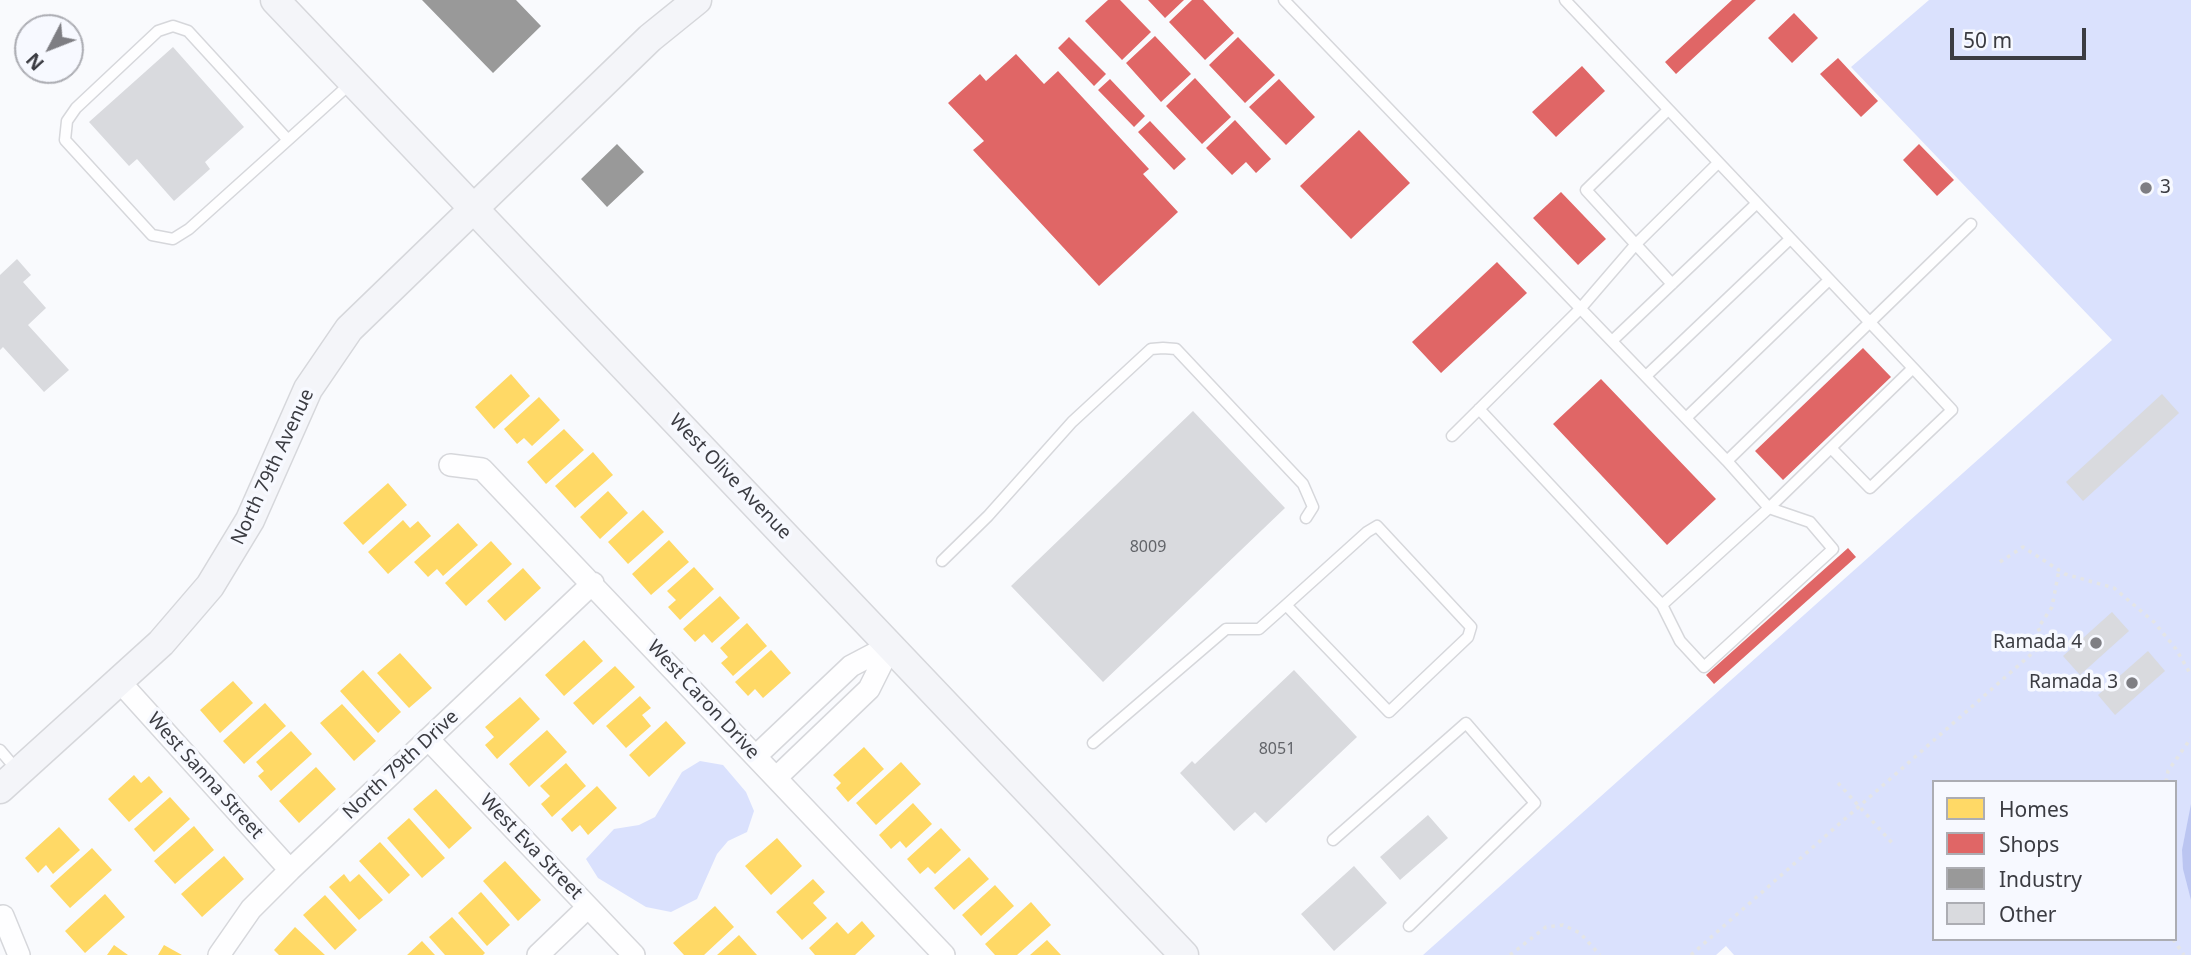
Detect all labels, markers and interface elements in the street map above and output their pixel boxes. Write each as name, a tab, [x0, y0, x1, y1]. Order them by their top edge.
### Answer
north arrow	[14, 14, 84, 84]
scale bar	[1953, 14, 2090, 58]
text: 50 m	[1963, 26, 2012, 54]
text: N	[20, 47, 50, 76]
place label: 3	[2160, 177, 2171, 199]
marker: 3	[2138, 180, 2154, 196]
street label: North 79th Avenue	[227, 385, 319, 549]
street label: West Olive Avenue	[664, 410, 796, 544]
house number: 8009	[1130, 537, 1166, 557]
place label: Ramada 4	[1993, 632, 2082, 654]
marker: Ramada 4	[2088, 635, 2104, 651]
street label: West Caron Drive	[642, 636, 764, 764]
place label: Ramada 3	[2029, 672, 2118, 694]
marker: Ramada 3	[2124, 675, 2140, 691]
street label: North 79th Drive	[339, 706, 463, 824]
street label: West Sanna Street	[142, 708, 268, 844]
house number: 8051	[1259, 739, 1295, 759]
legend	[1932, 780, 2177, 941]
street label: West Eva Street	[475, 790, 587, 904]
text: Homes	[1999, 795, 2069, 823]
text: Shops	[1999, 830, 2059, 858]
text: Industry	[1999, 865, 2082, 893]
text: Other	[1999, 900, 2056, 928]

